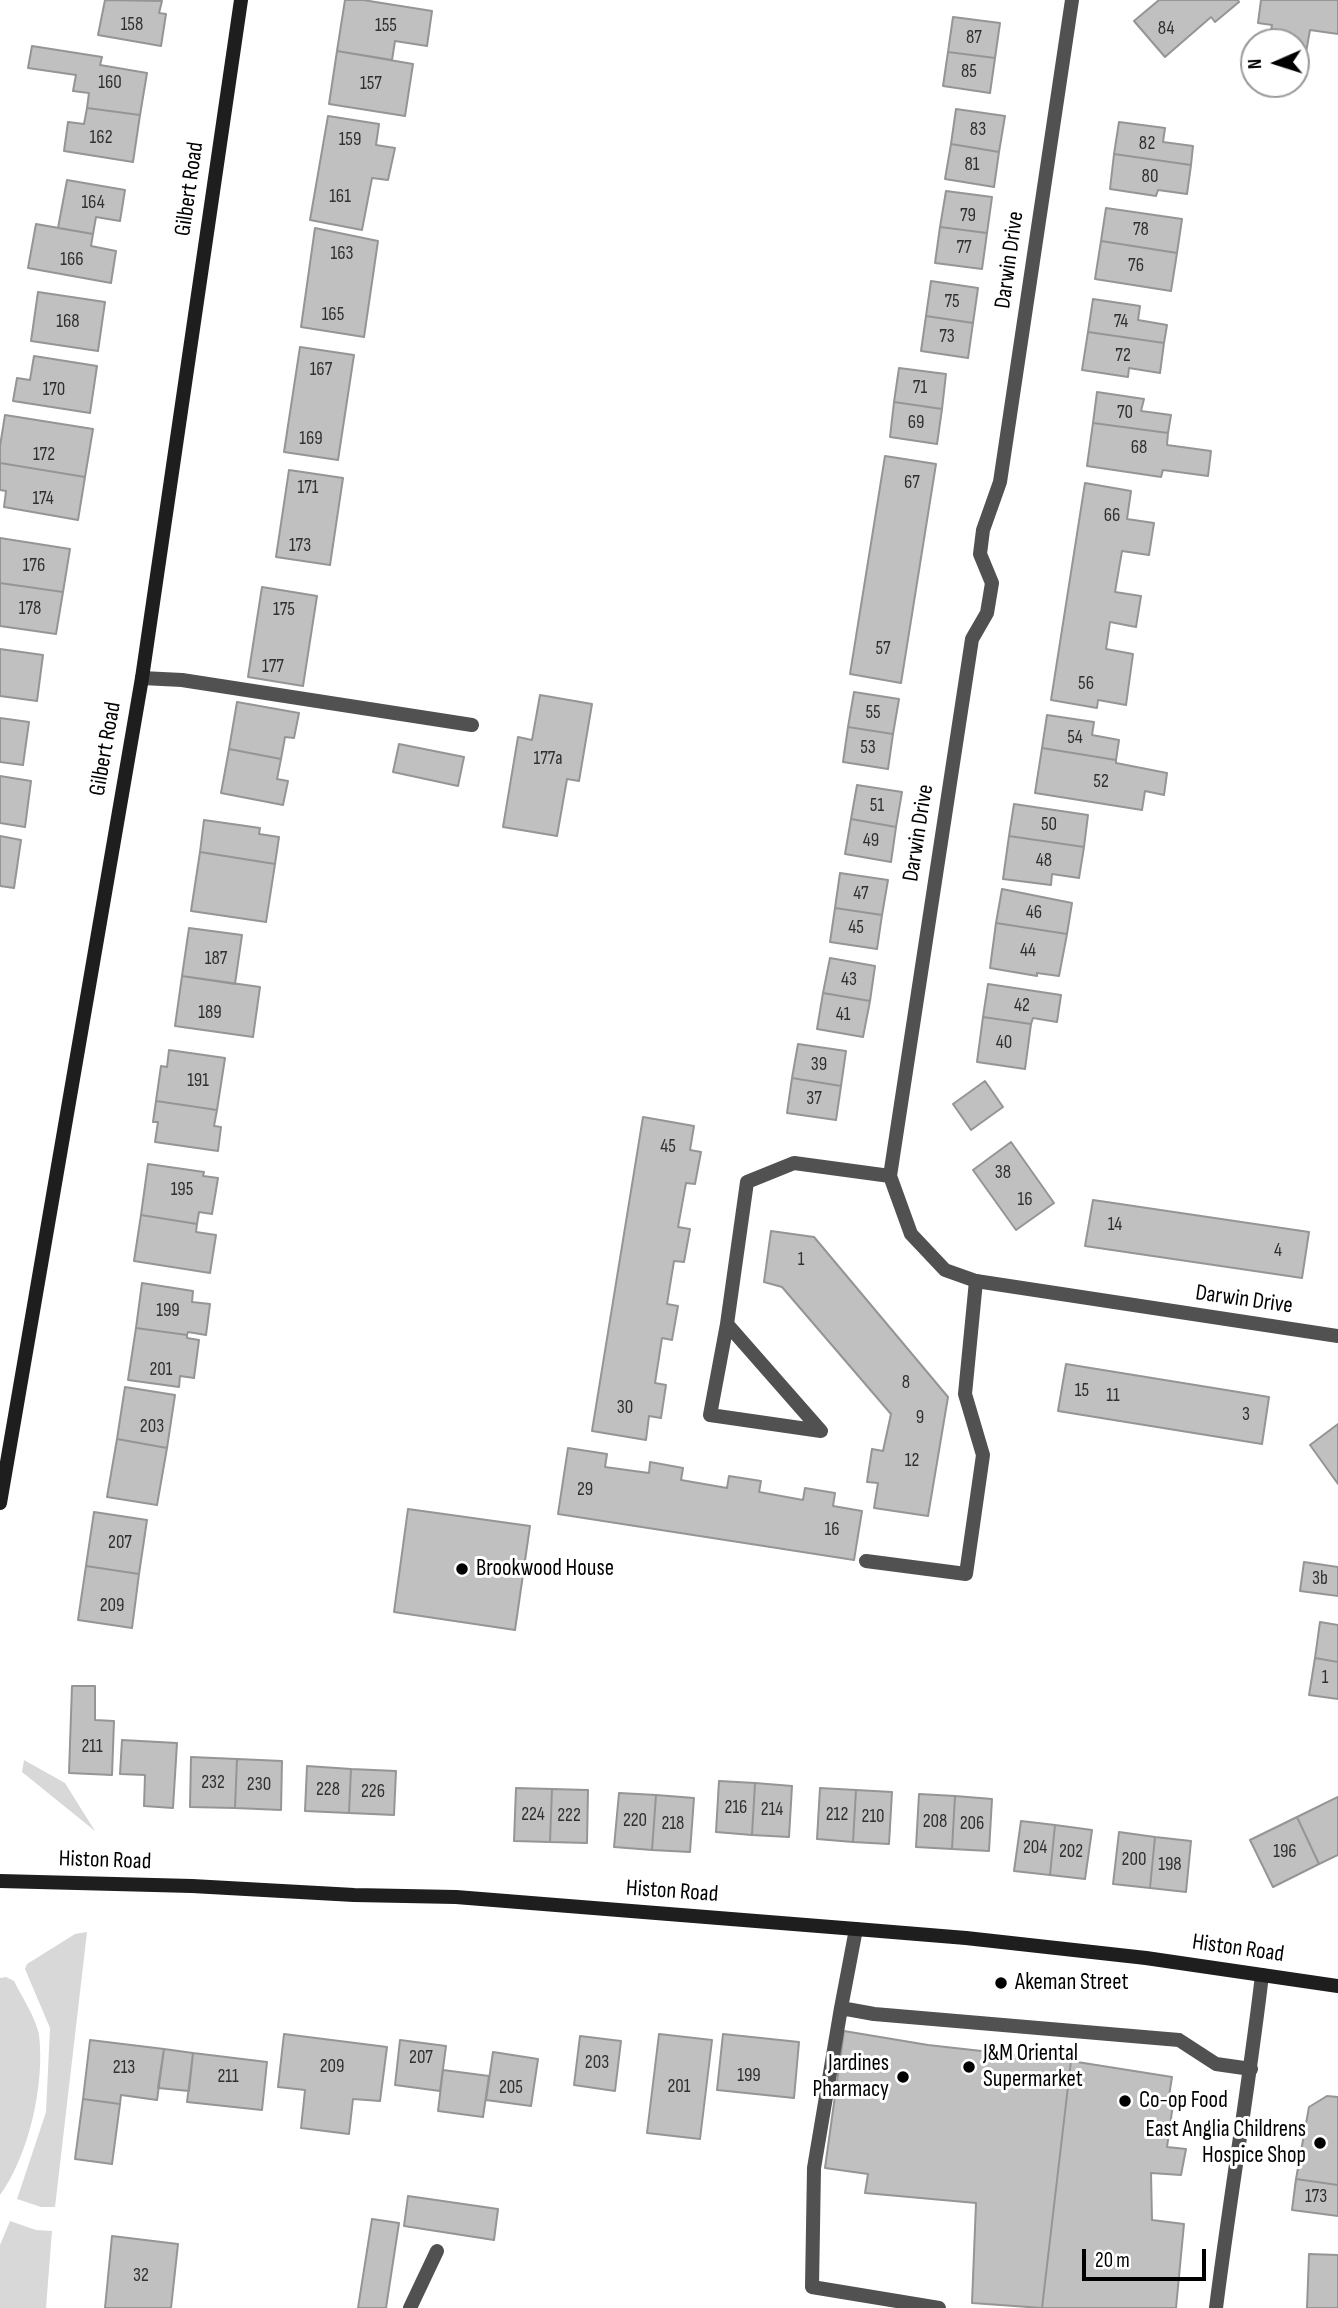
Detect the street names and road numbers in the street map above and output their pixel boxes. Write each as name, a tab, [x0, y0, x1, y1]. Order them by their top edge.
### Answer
street label: Gilbert Road	[170, 140, 210, 238]
street label: Darwin Drive	[990, 210, 1030, 310]
street label: Gilbert Road	[84, 700, 128, 798]
street label: Darwin Drive	[898, 783, 940, 883]
street label: Darwin Drive	[1194, 1280, 1294, 1320]
street label: Histon Road	[58, 1846, 152, 1876]
street label: Histon Road	[625, 1875, 719, 1909]
street label: Histon Road	[1190, 1929, 1286, 1969]

